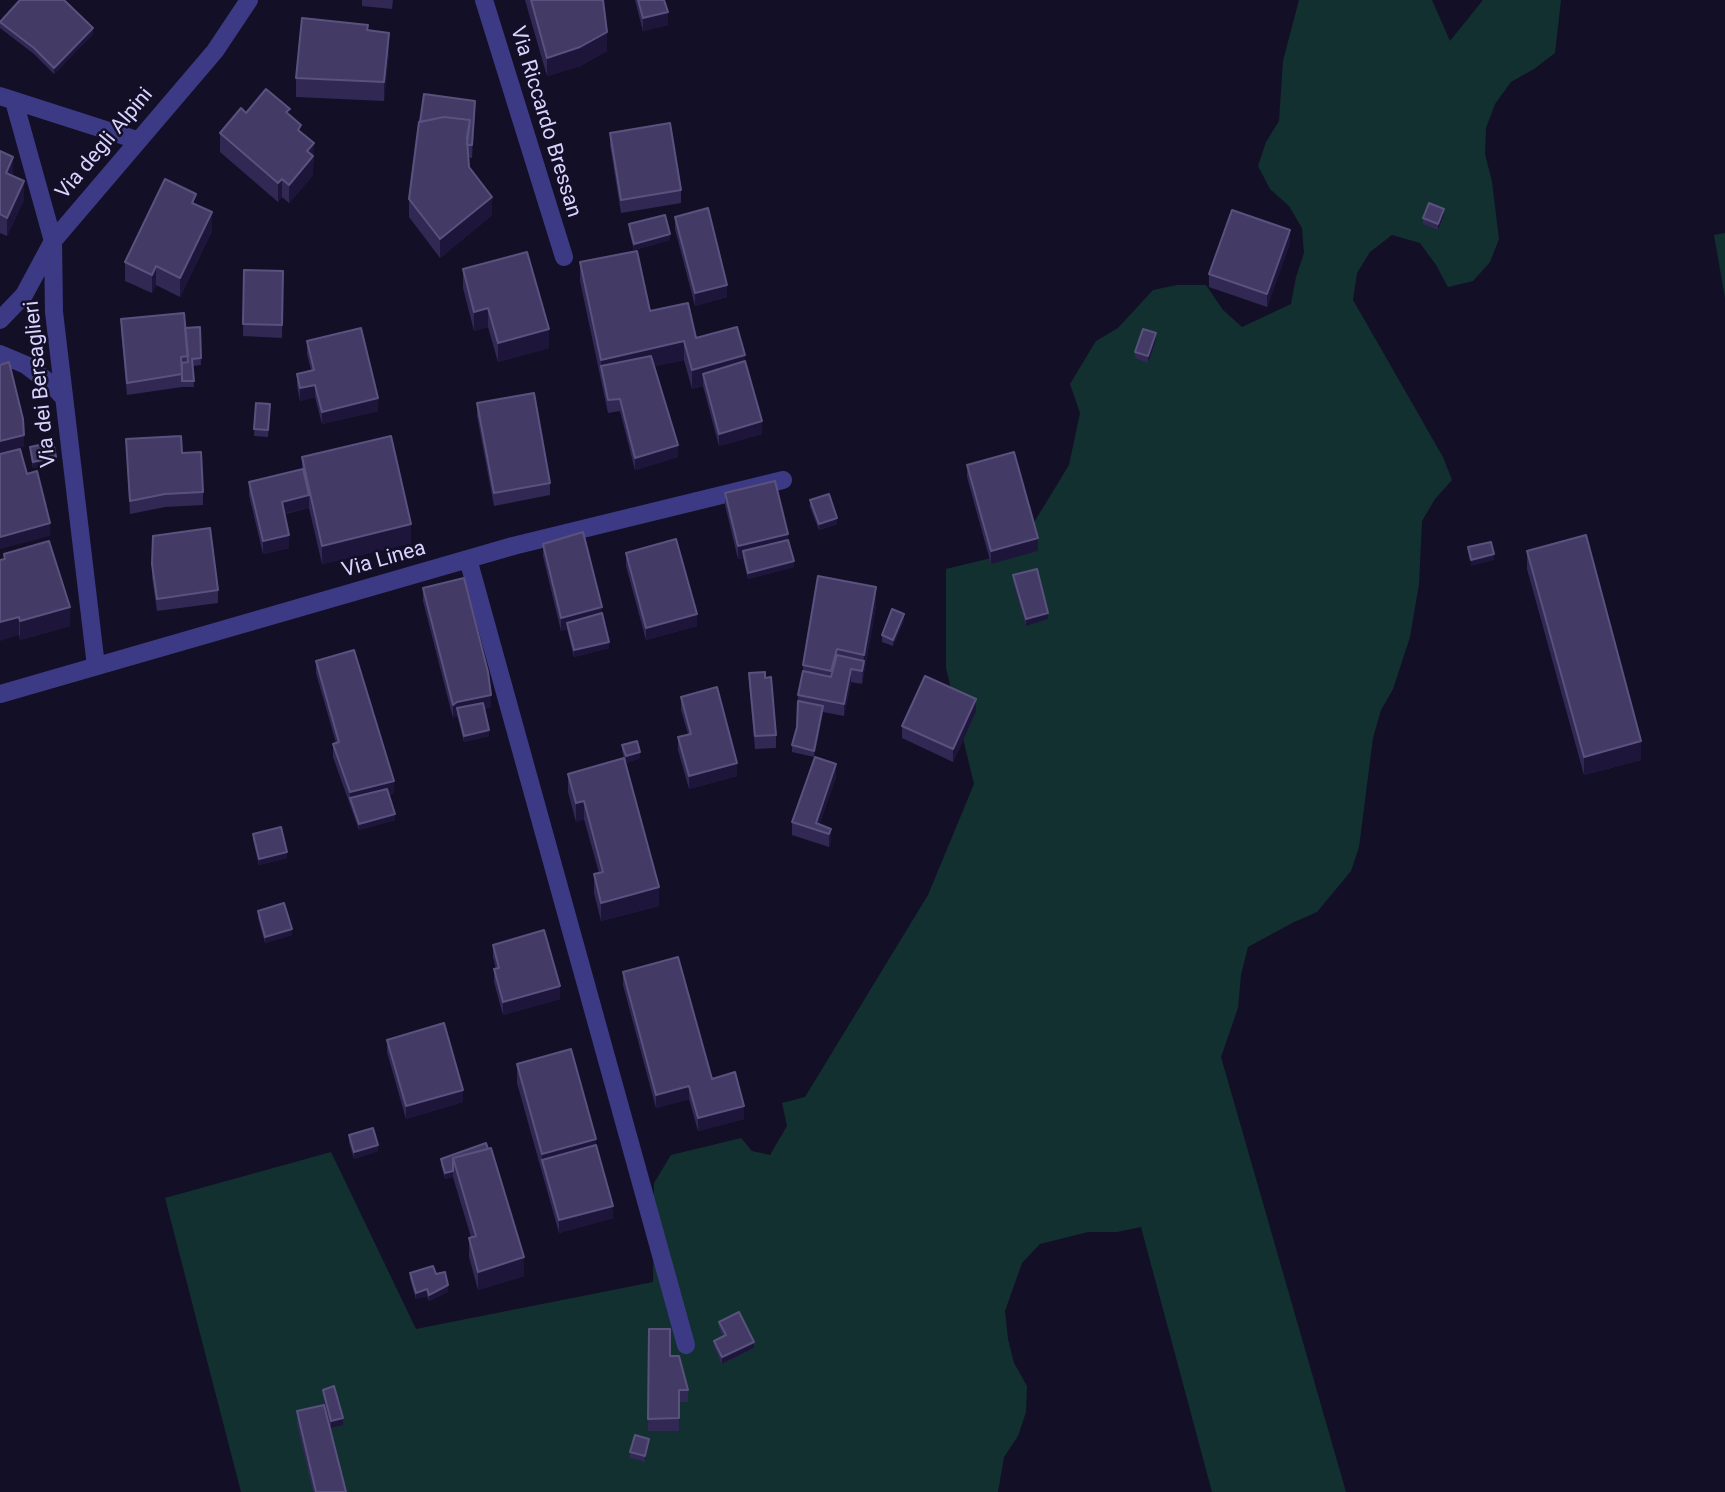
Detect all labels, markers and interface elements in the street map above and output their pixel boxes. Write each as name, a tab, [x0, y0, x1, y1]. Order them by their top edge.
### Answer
street label: Via Riccardo Bressan	[504, 23, 586, 221]
street label: Via degli Alpini	[51, 83, 159, 205]
street label: Via dei Bersaglieri	[20, 299, 62, 469]
street label: Via Linea	[339, 536, 429, 584]

